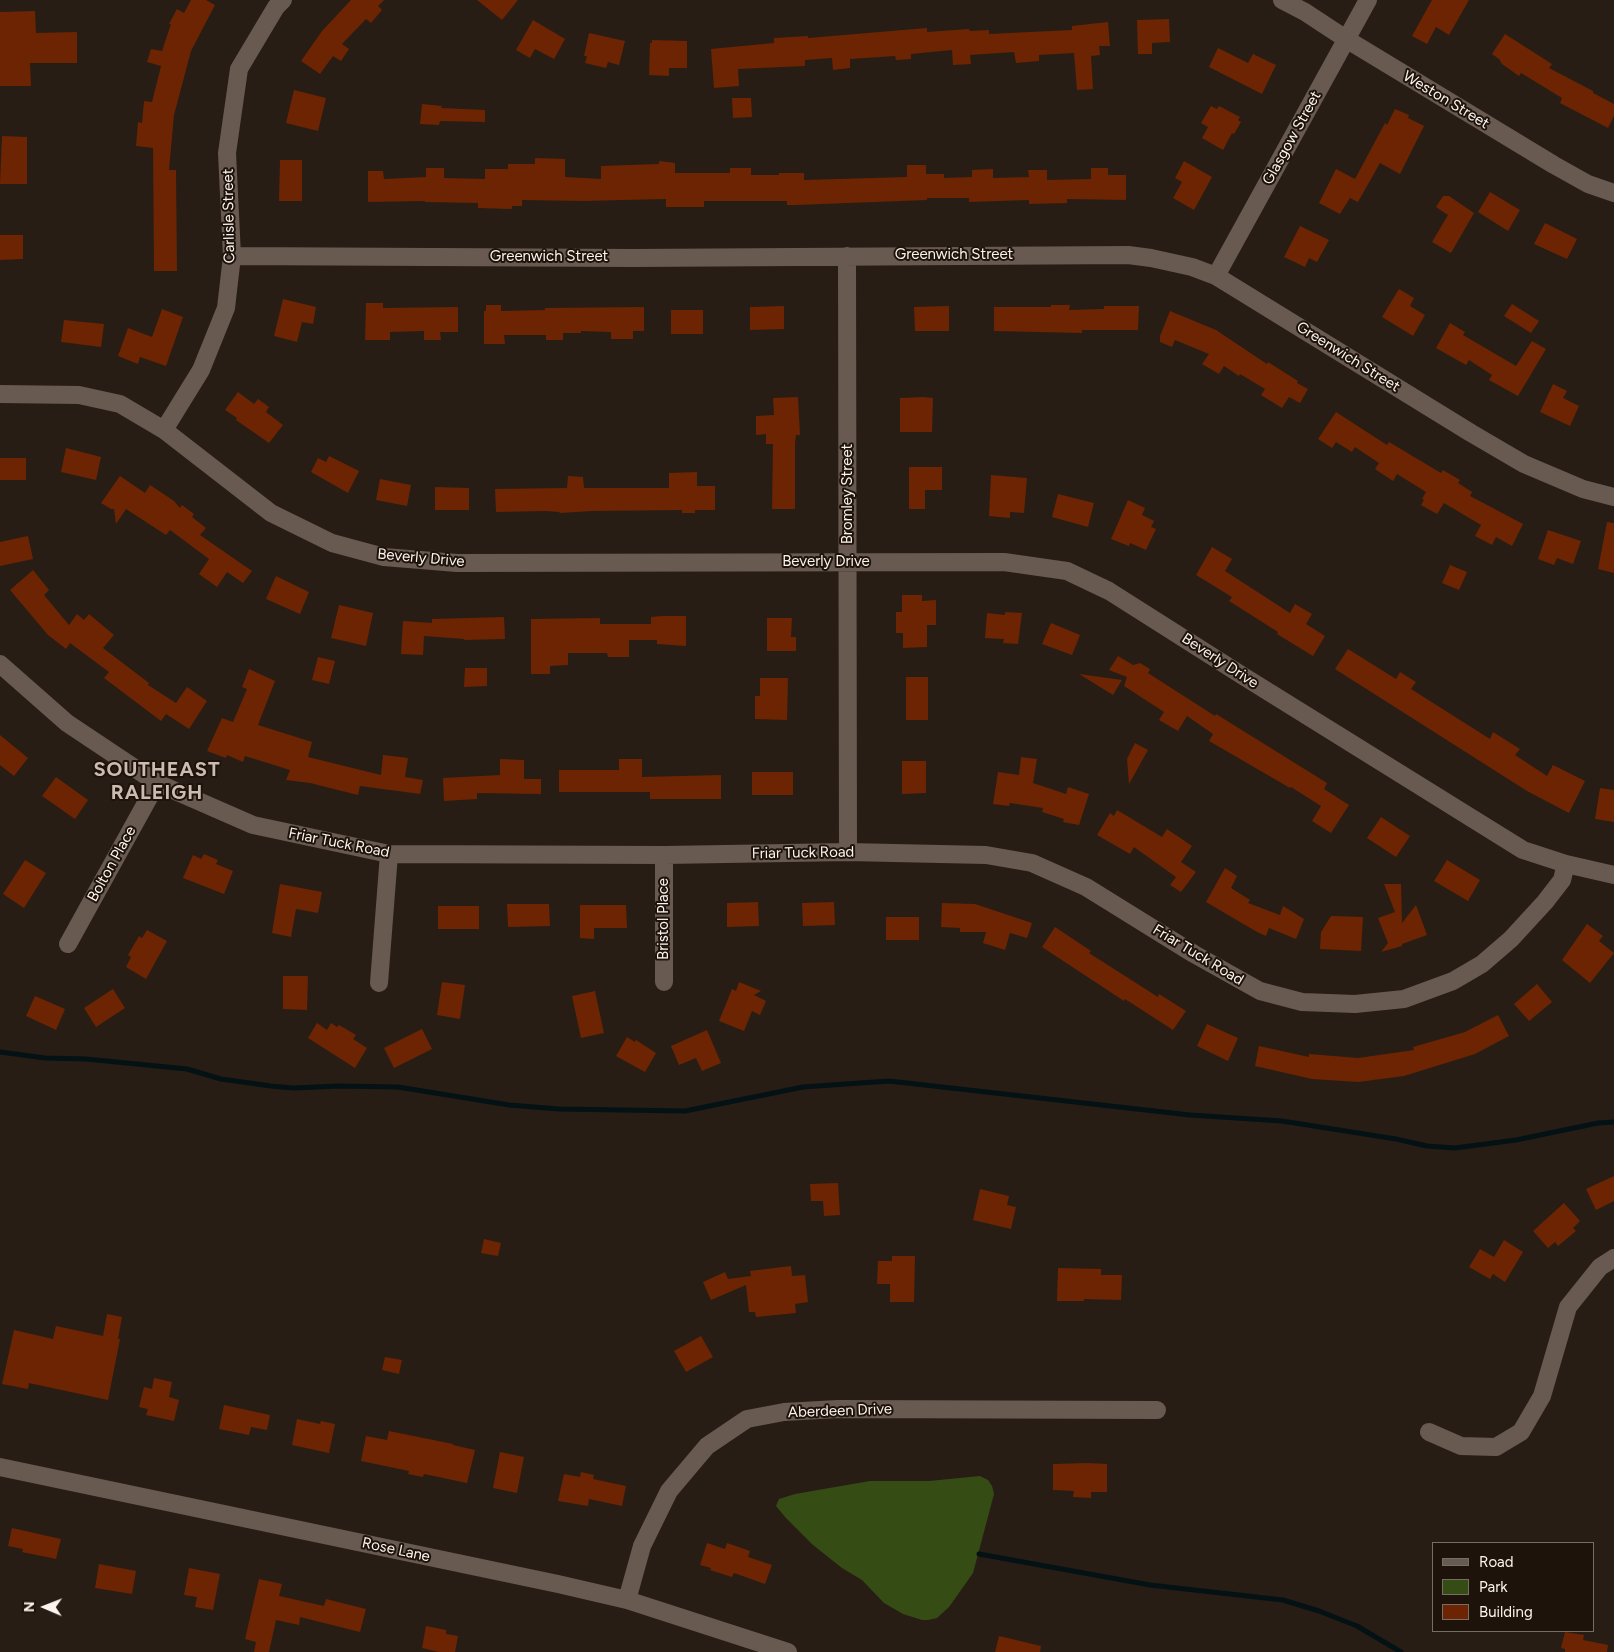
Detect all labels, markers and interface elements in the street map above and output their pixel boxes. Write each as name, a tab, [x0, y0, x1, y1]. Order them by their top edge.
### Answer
street label: Weston Street	[1400, 67, 1492, 133]
street label: Glasgow Street	[1259, 88, 1325, 188]
street label: Carlisle Street	[219, 169, 239, 263]
street label: Greenwich Street	[895, 246, 1013, 264]
street label: Greenwich Street	[490, 248, 608, 266]
street label: Greenwich Street	[1293, 318, 1403, 396]
street label: Bromley Street	[839, 444, 857, 544]
street label: Beverly Drive	[377, 545, 465, 571]
street label: Beverly Drive	[782, 553, 870, 571]
street label: Beverly Drive	[1178, 630, 1262, 692]
district label: SOUTHEAST RALEIGH	[92, 758, 222, 805]
street label: Bolton Place	[84, 823, 140, 905]
street label: Friar Tuck Road	[287, 824, 391, 862]
street label: Friar Tuck Road	[752, 843, 854, 863]
street label: Bristol Place	[655, 878, 673, 960]
street label: Friar Tuck Road	[1149, 921, 1247, 989]
street label: Aberdeen Drive	[788, 1400, 892, 1422]
street label: Rose Lane	[360, 1534, 432, 1566]
legend	[1432, 1542, 1594, 1632]
text: Road	[1479, 1553, 1514, 1571]
text: Park	[1479, 1578, 1508, 1596]
north arrow	[20, 1582, 70, 1632]
text: N	[21, 1601, 38, 1612]
text: Building	[1479, 1603, 1533, 1621]

